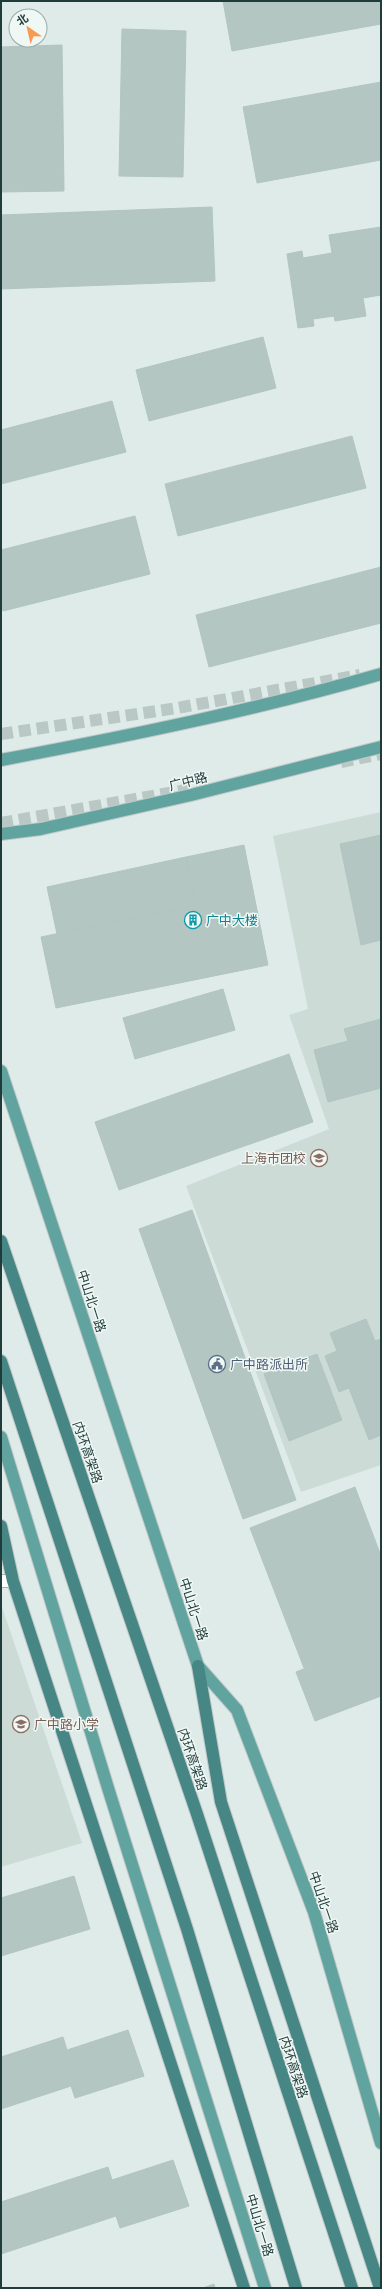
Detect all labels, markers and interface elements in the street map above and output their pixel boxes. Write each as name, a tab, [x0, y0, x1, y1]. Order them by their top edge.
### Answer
north arrow	[8, 8, 48, 48]
text: 北	[14, 11, 31, 29]
street label: 广中路	[167, 769, 209, 795]
building icon: 广中大楼	[183, 910, 203, 930]
place label: 广中大楼	[206, 912, 258, 930]
school or university icon: 上海市团校	[309, 1148, 329, 1168]
place label: 上海市团校	[241, 1150, 306, 1168]
street label: 中山北一路	[72, 1268, 110, 1335]
public building icon: 广中路派出所	[207, 1354, 227, 1374]
place label: 广中路派出所	[230, 1356, 308, 1374]
street label: 内环高架路	[68, 1419, 106, 1486]
street label: 中山北一路	[174, 1576, 212, 1643]
school or university icon: 广中路小学	[11, 1714, 31, 1734]
place label: 广中路小学	[34, 1716, 99, 1734]
street label: 内环高架路	[173, 1726, 211, 1793]
street label: 中山北一路	[304, 1869, 342, 1936]
street label: 内环高架路	[274, 2034, 312, 2101]
street label: 中山北一路	[241, 2192, 277, 2259]

